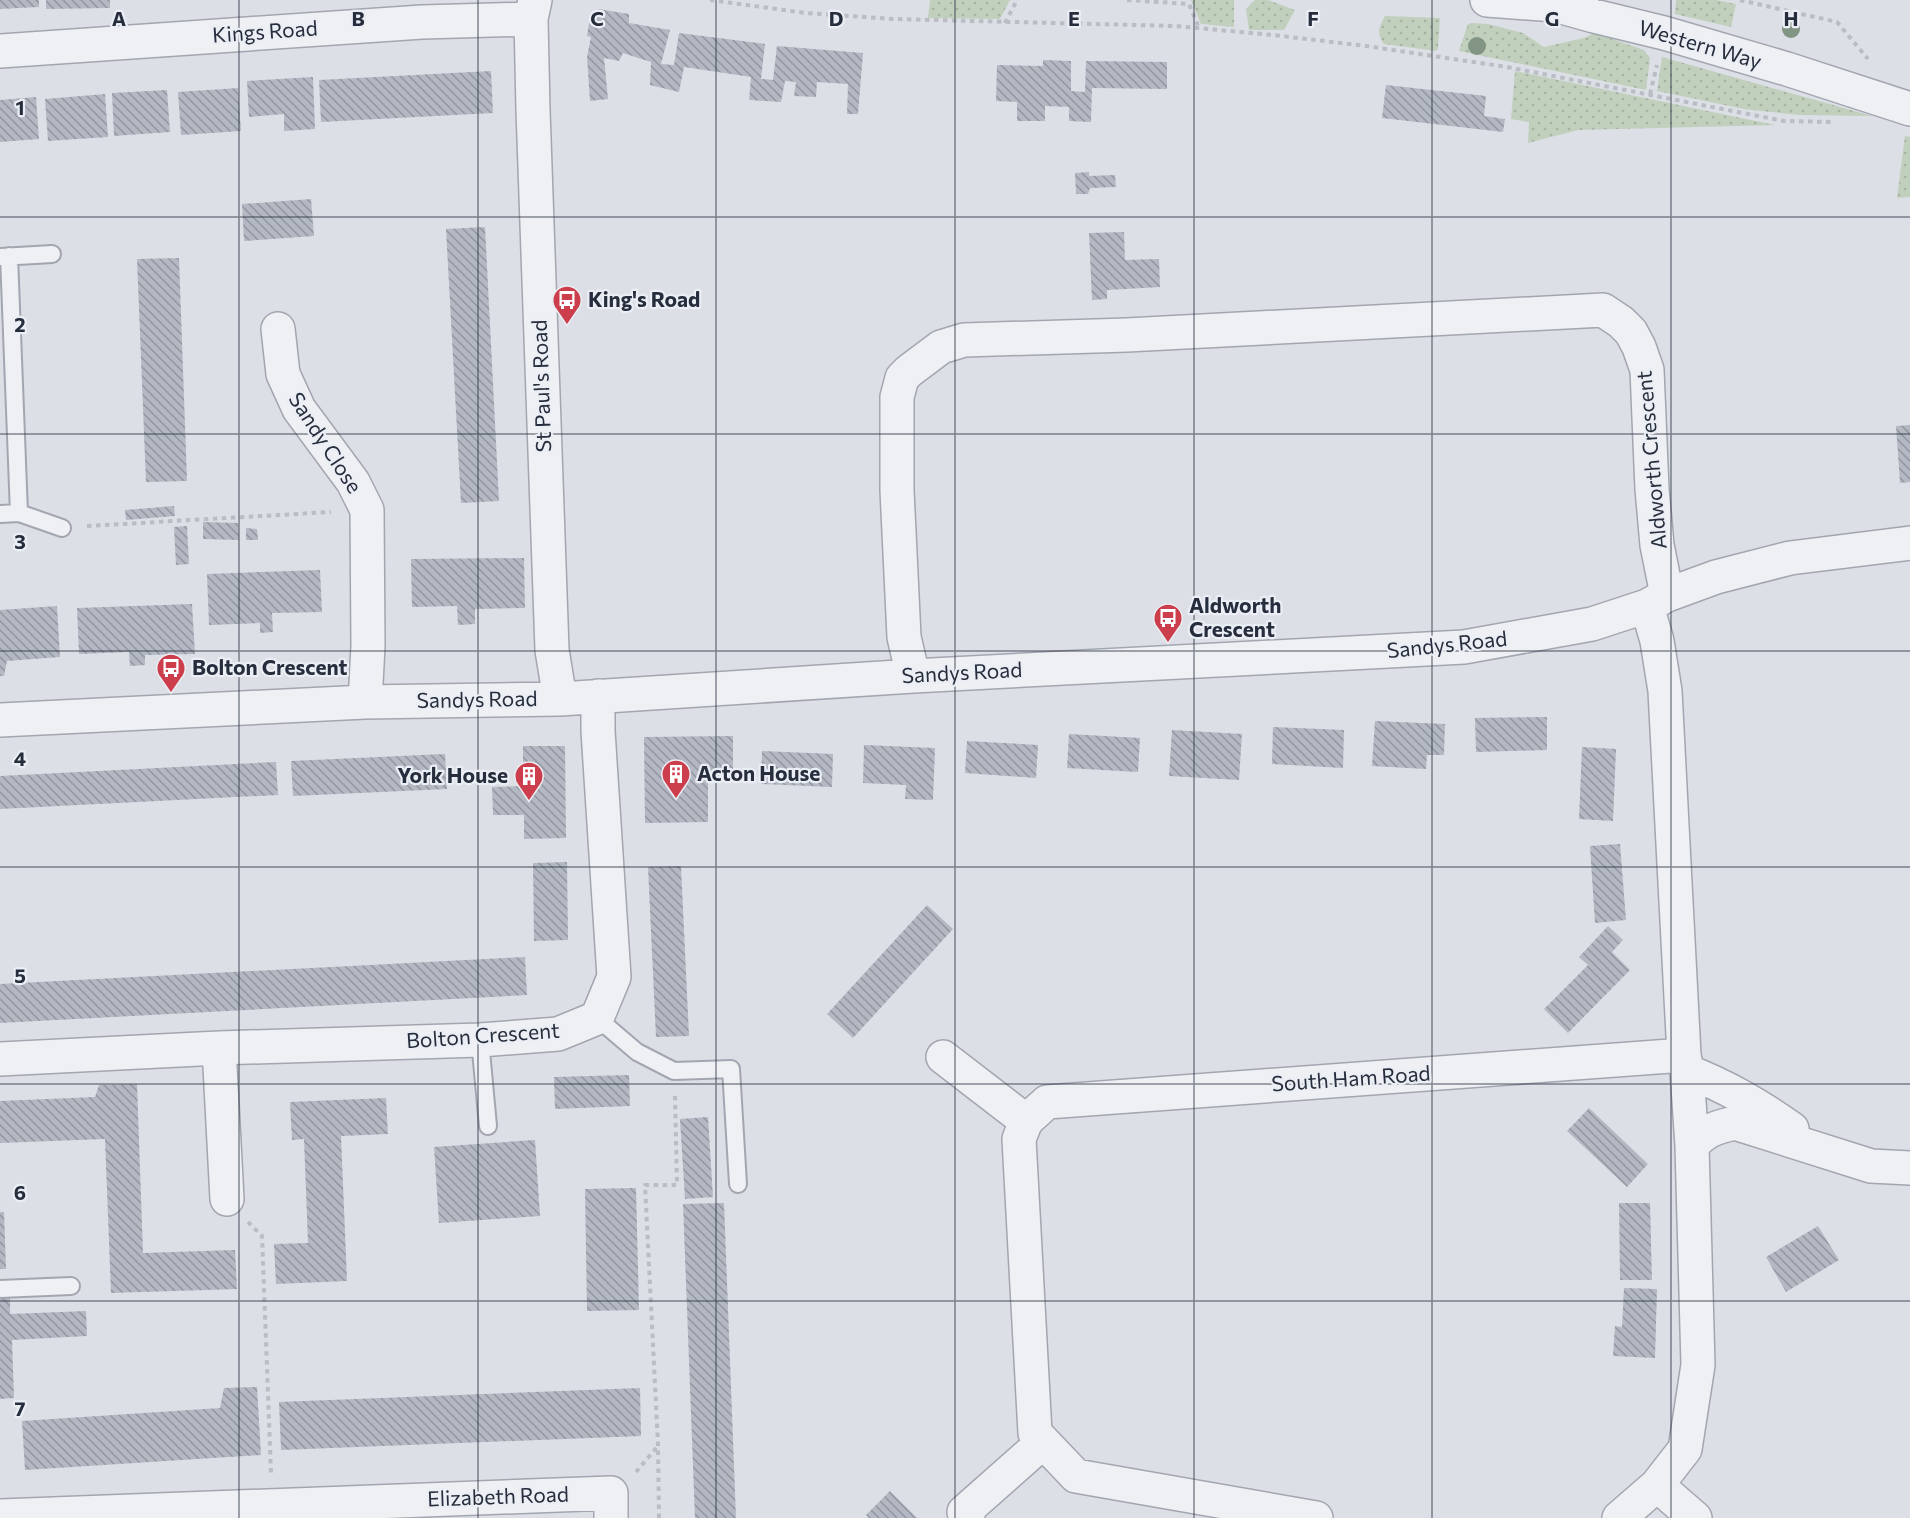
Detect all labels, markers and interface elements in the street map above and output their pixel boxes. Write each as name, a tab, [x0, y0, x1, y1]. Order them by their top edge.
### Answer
text: A	[112, 6, 126, 30]
text: B	[351, 6, 365, 30]
text: C	[590, 6, 604, 30]
text: D	[829, 6, 843, 30]
text: E	[1068, 6, 1080, 30]
text: F	[1307, 6, 1319, 30]
text: G	[1545, 6, 1559, 30]
text: H	[1784, 6, 1799, 30]
street label: Kings Road	[211, 14, 318, 47]
street label: Western Way	[1636, 14, 1765, 73]
text: 1	[15, 95, 25, 119]
bus stop icon: King's Road	[551, 284, 583, 326]
place label: King's Road	[588, 286, 700, 311]
text: 2	[14, 312, 26, 336]
street label: St Paul's Road	[526, 319, 555, 453]
street label: Aldworth Crescent	[1630, 370, 1671, 550]
street label: Sandy Close	[284, 387, 368, 497]
text: 3	[14, 529, 26, 553]
place label: Aldworth Crescent	[1189, 592, 1281, 641]
bus stop icon: Aldworth Crescent	[1152, 602, 1184, 644]
street label: Sandys Road	[1385, 625, 1508, 662]
bus stop icon: Bolton Crescent	[155, 652, 187, 694]
place label: Bolton Crescent	[192, 654, 348, 679]
street label: Sandys Road	[901, 656, 1023, 687]
street label: Sandys Road	[416, 685, 538, 712]
text: 4	[14, 746, 26, 770]
building icon: Acton House	[660, 758, 692, 800]
building icon: York House	[513, 760, 545, 802]
place label: Acton House	[697, 760, 820, 785]
place label: York House	[397, 762, 508, 787]
text: 5	[14, 963, 26, 987]
street label: Bolton Crescent	[405, 1017, 560, 1052]
street label: South Ham Road	[1271, 1059, 1431, 1096]
text: 6	[14, 1180, 26, 1204]
text: 7	[15, 1396, 26, 1420]
street label: Elizabeth Road	[427, 1481, 569, 1510]

